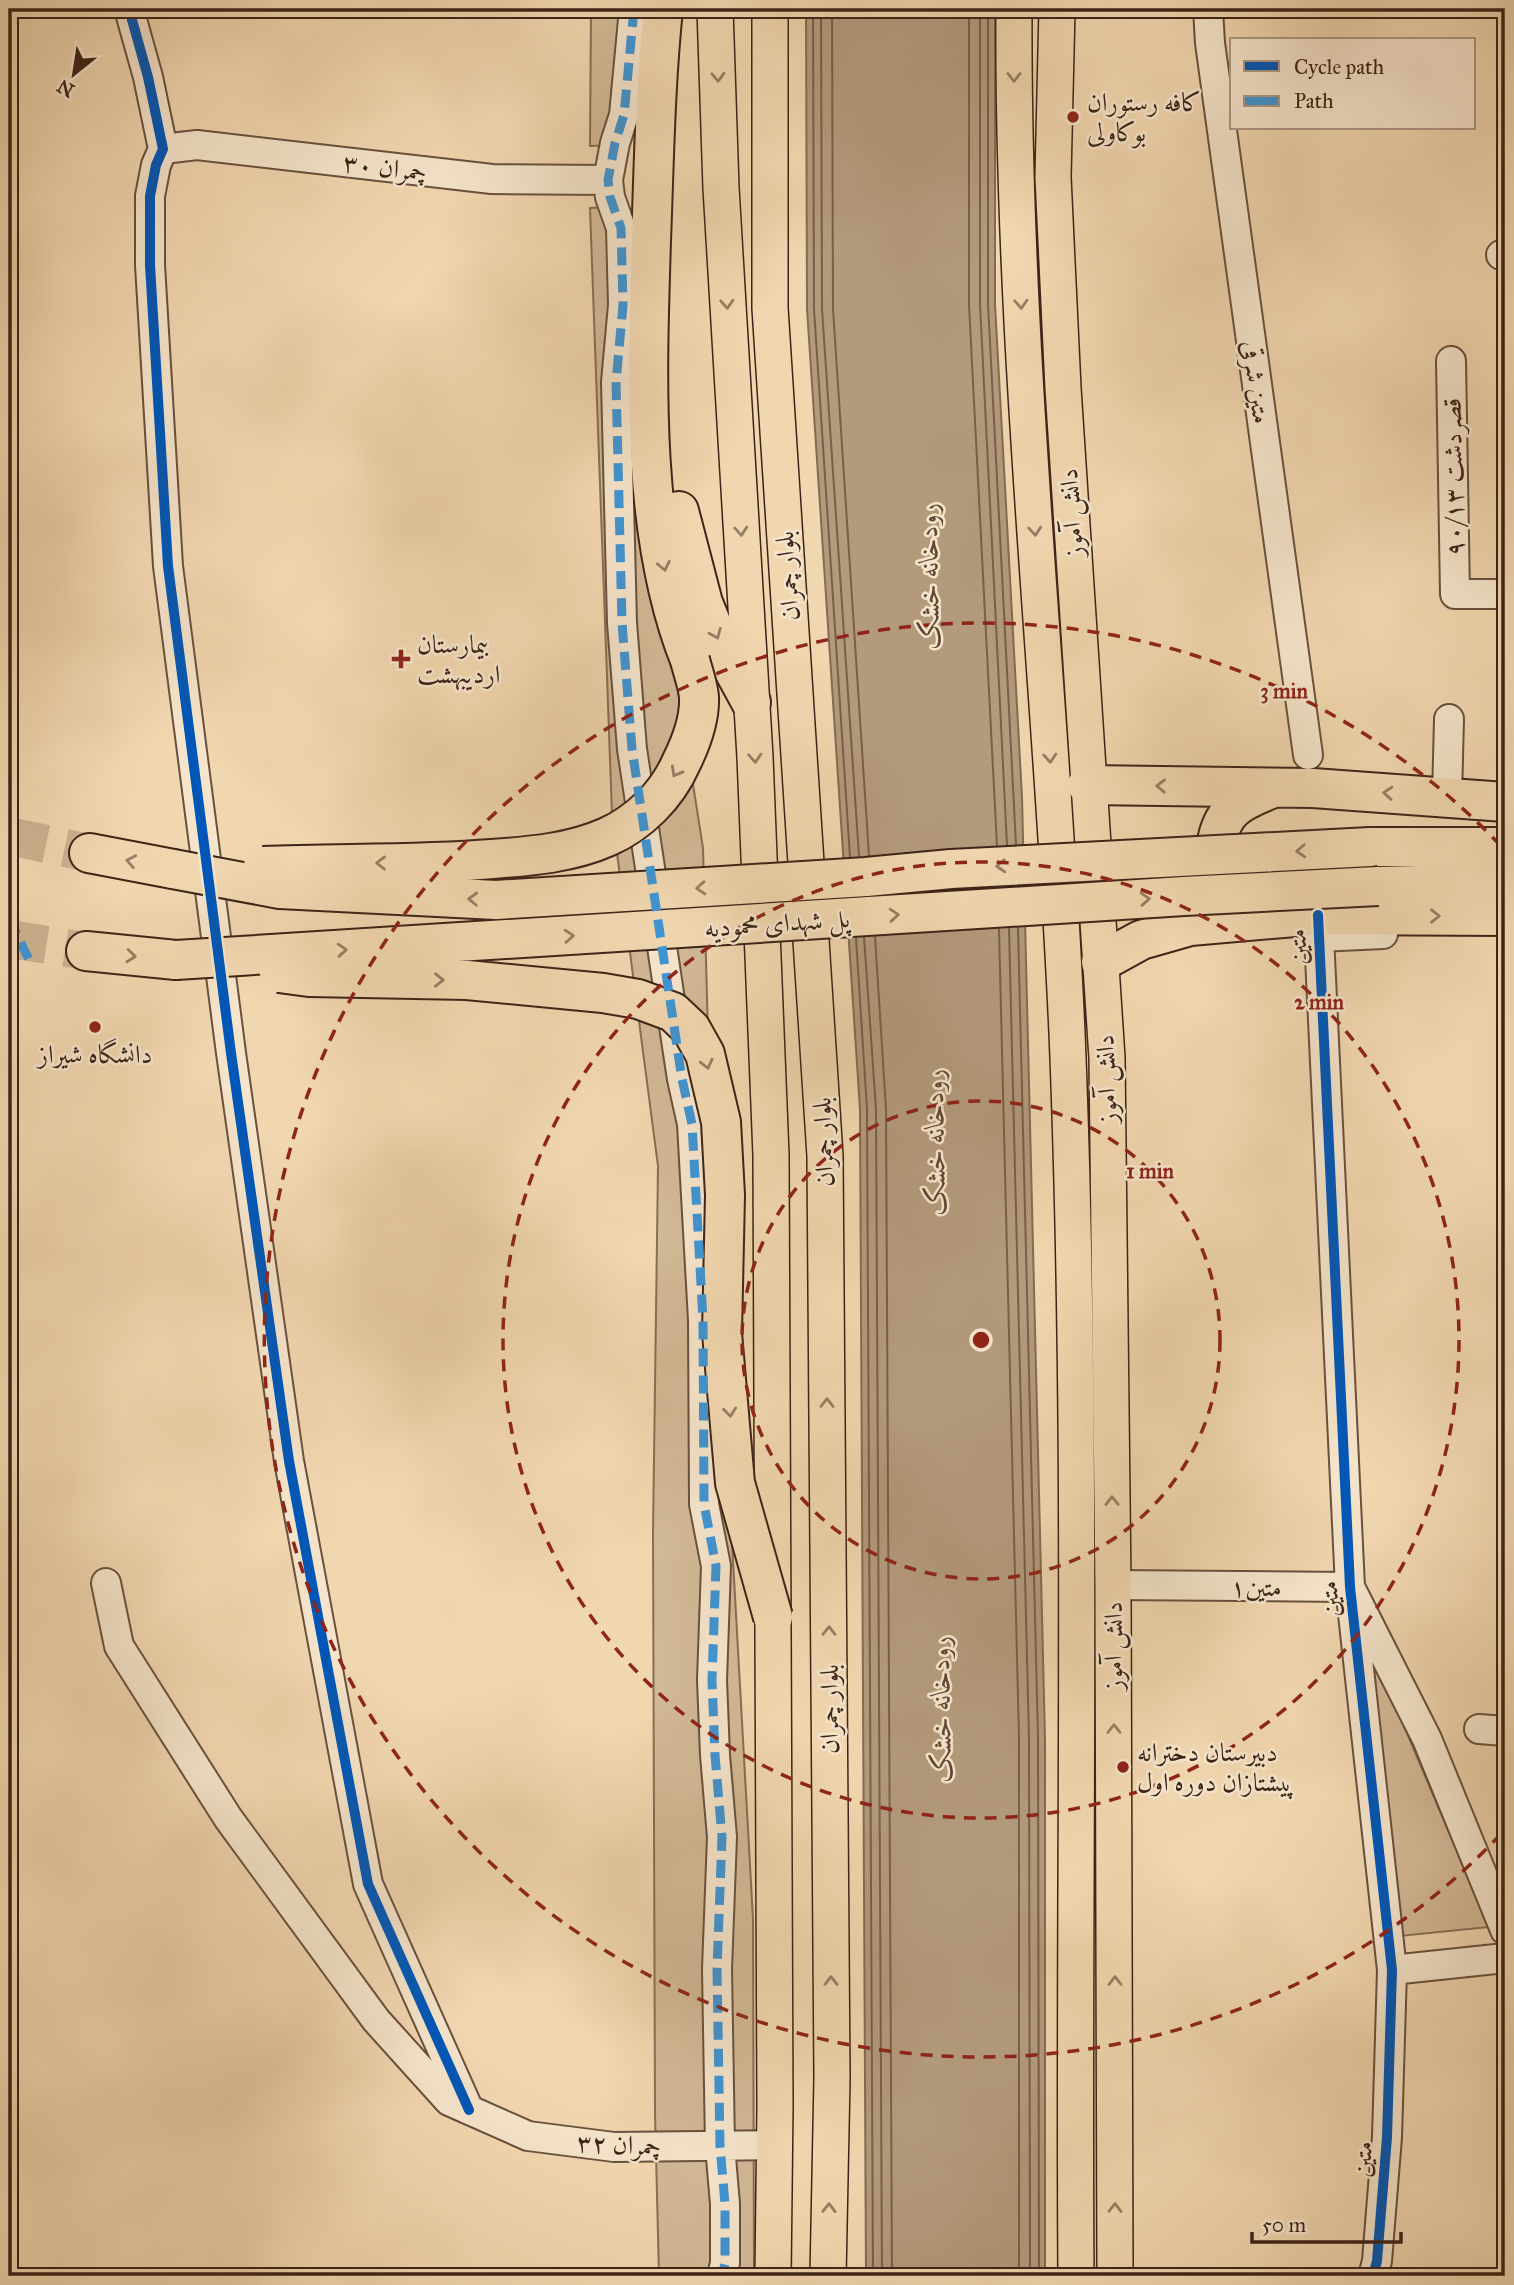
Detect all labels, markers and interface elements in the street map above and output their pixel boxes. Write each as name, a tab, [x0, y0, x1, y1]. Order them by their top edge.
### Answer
north arrow	[38, 38, 108, 108]
legend	[1230, 38, 1476, 130]
text: Cycle path	[1294, 54, 1385, 80]
one-way arrow	[710, 72, 725, 83]
one-way arrow	[1006, 72, 1022, 83]
text: N	[53, 74, 78, 102]
place label: کافه رستوران بوکاولی	[1087, 86, 1202, 149]
text: Path	[1294, 88, 1334, 114]
marker: کافه رستوران بوکاولی	[1065, 109, 1081, 125]
street label: ۳۰ چمران	[341, 146, 429, 189]
one-way arrow	[719, 299, 734, 310]
one-way arrow	[1013, 299, 1028, 310]
street label: متین شرقی	[1234, 338, 1279, 426]
street label: ۹۰/۱۳ قصردشت	[1436, 398, 1471, 556]
street label: دانش آموز	[1052, 467, 1092, 561]
water label: رودخانه خشک	[910, 503, 947, 649]
one-way arrow	[733, 526, 748, 537]
one-way arrow	[1027, 526, 1042, 537]
street label: بلوار چمران	[768, 530, 807, 622]
one-way arrow	[656, 560, 670, 572]
one-way arrow	[708, 627, 722, 639]
place label: بیمارستان اردیبهشت	[417, 628, 500, 691]
marker: بیمارستان اردیبهشت	[391, 649, 411, 669]
text: 3 min	[1260, 678, 1308, 704]
one-way arrow	[747, 753, 762, 764]
one-way arrow	[1042, 753, 1057, 764]
one-way arrow	[671, 765, 684, 778]
one-way arrow	[1155, 778, 1166, 794]
one-way arrow	[1383, 786, 1394, 801]
one-way arrow	[1296, 843, 1307, 858]
one-way arrow	[125, 854, 137, 869]
one-way arrow	[375, 855, 386, 871]
one-way arrow	[995, 859, 1006, 874]
one-way arrow	[695, 880, 706, 895]
one-way arrow	[468, 891, 479, 906]
one-way arrow	[1140, 892, 1151, 907]
street label: پل شهدای محمودیه	[703, 902, 852, 947]
one-way arrow	[889, 908, 900, 923]
one-way arrow	[1430, 908, 1441, 923]
street label: متین	[1280, 928, 1314, 966]
one-way arrow	[564, 929, 575, 944]
one-way arrow	[337, 943, 348, 958]
one-way arrow	[125, 948, 137, 963]
one-way arrow	[434, 972, 445, 988]
text: 2 min	[1294, 989, 1344, 1015]
marker: دانشگاه شیراز	[87, 1019, 103, 1035]
street label: دانش آموز	[1088, 1034, 1126, 1127]
place label: دانشگاه شیراز	[35, 1038, 152, 1070]
one-way arrow	[699, 1058, 713, 1070]
water label: رودخانه خشک	[916, 1069, 953, 1215]
street label: بلوار چمران	[805, 1096, 842, 1187]
text: 1 min	[1126, 1158, 1174, 1184]
centre of rings	[969, 1328, 993, 1352]
one-way arrow	[819, 1397, 835, 1408]
one-way arrow	[722, 1406, 737, 1418]
one-way arrow	[1104, 1495, 1120, 1506]
street label: متین۱	[1230, 1571, 1282, 1603]
street label: متین	[1311, 1580, 1347, 1618]
street label: دانش آموز	[1097, 1602, 1131, 1693]
one-way arrow	[821, 1625, 836, 1636]
water label: رودخانه خشک	[922, 1636, 959, 1782]
street label: بلوار چمران	[813, 1664, 846, 1754]
one-way arrow	[1106, 1723, 1122, 1733]
place label: دبیرستان دخترانه پیشتازان دوره اول	[1137, 1736, 1294, 1800]
marker: دبیرستان دخترانه پیشتازان دوره اول	[1115, 1759, 1131, 1775]
one-way arrow	[823, 1975, 839, 1985]
one-way arrow	[1107, 1975, 1123, 1985]
street label: ۳۲ چمران	[576, 2126, 662, 2163]
street label: متین	[1345, 2140, 1379, 2178]
scale bar	[1252, 2201, 1400, 2245]
one-way arrow	[821, 2202, 837, 2213]
one-way arrow	[1107, 2202, 1123, 2213]
text: 50 m	[1262, 2212, 1307, 2238]

